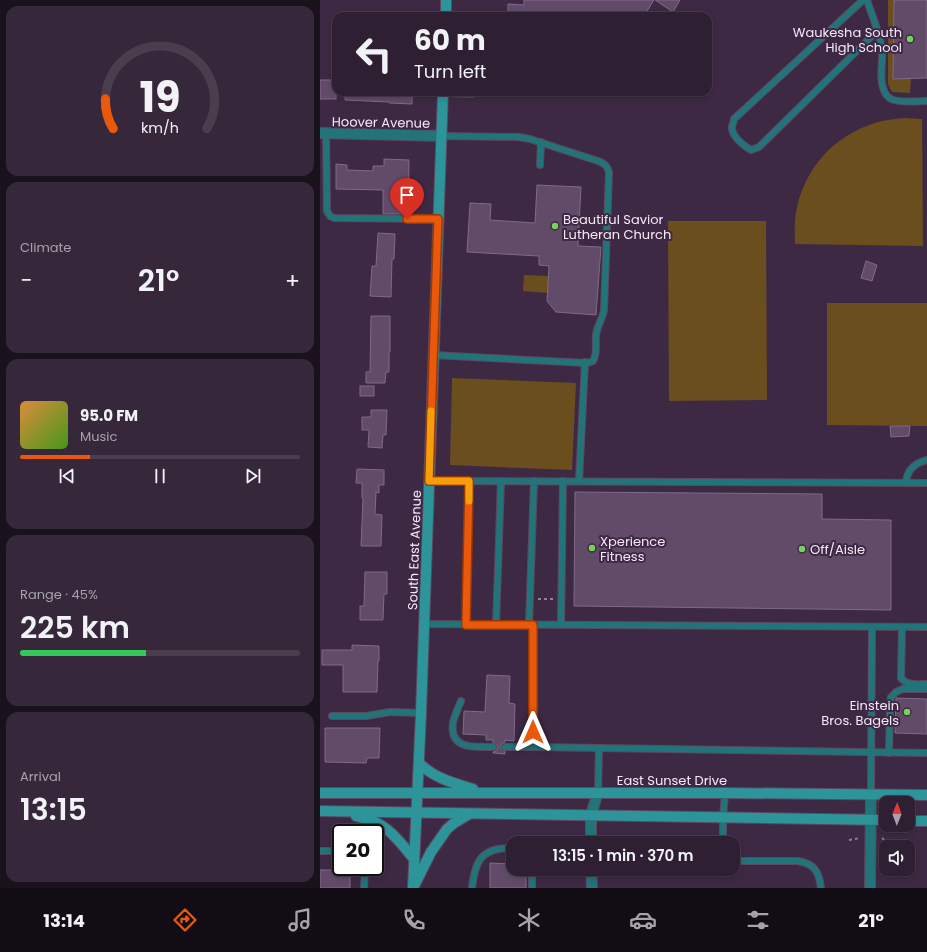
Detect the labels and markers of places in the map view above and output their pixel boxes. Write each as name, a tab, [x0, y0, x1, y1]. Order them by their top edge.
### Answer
place label: Waukesha South High School	[793, 23, 902, 57]
marker: Waukesha South High School	[905, 34, 915, 44]
pin	[390, 178, 424, 219]
place label: Beautiful Savior Lutheran Church	[563, 210, 671, 244]
marker: Beautiful Savior Lutheran Church	[550, 221, 560, 231]
place label: Xperience Fitness	[600, 532, 665, 566]
place label: Off/Aisle	[810, 540, 865, 559]
marker: Xperience Fitness	[587, 543, 597, 553]
marker: Off/Aisle	[797, 544, 807, 554]
place label: Einstein Bros. Bagels	[821, 696, 899, 730]
marker: Einstein Bros. Bagels	[902, 707, 912, 717]

